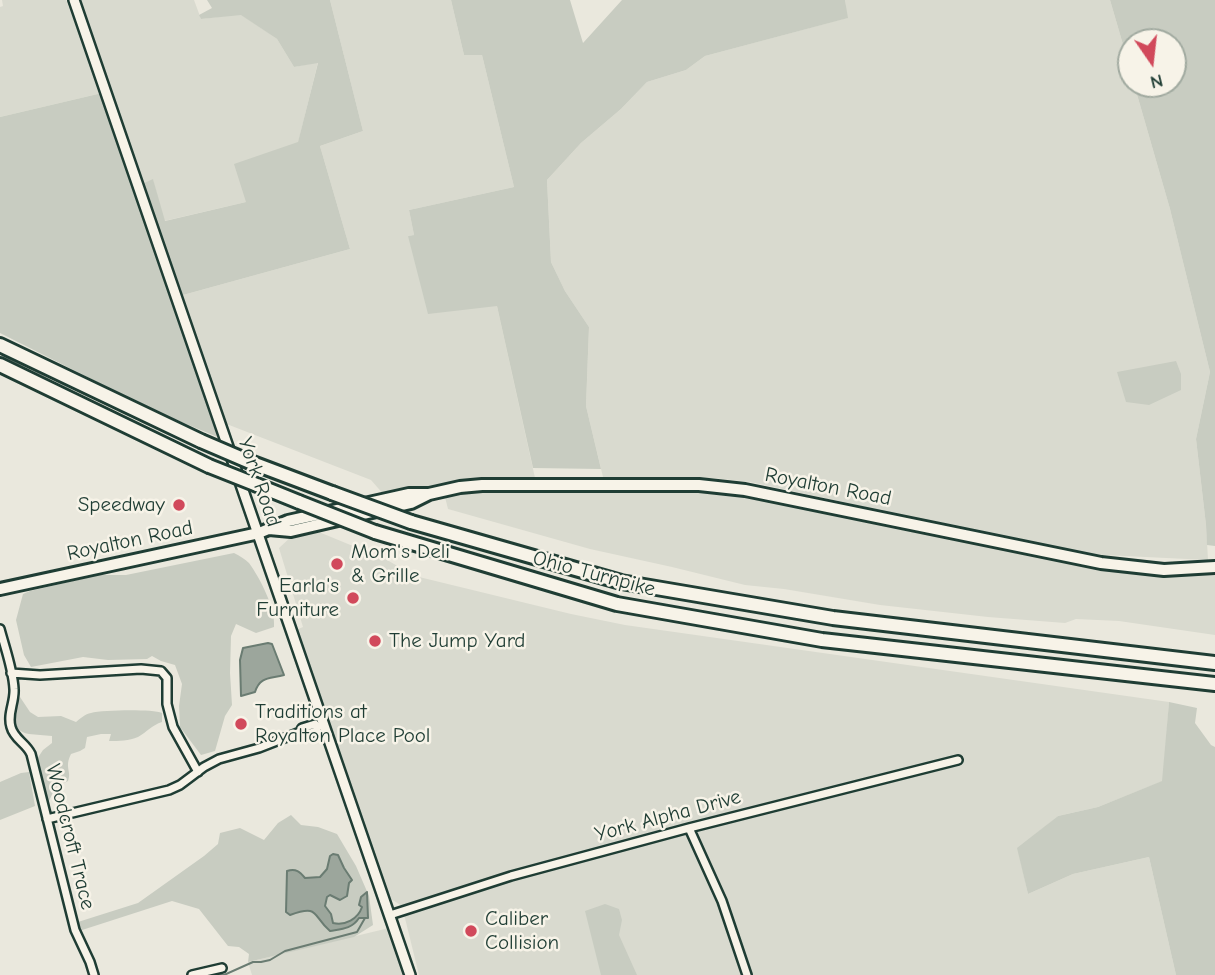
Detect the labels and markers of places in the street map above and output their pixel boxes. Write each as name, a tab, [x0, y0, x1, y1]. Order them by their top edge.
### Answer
place label: Speedway	[78, 492, 165, 518]
marker: Speedway	[171, 497, 187, 513]
place label: Mom's Deli & Grille	[351, 539, 450, 589]
marker: Mom's Deli & Grille	[329, 556, 345, 572]
place label: Earla's Furniture	[256, 573, 339, 623]
marker: Earla's Furniture	[345, 590, 361, 606]
place label: The Jump Yard	[389, 628, 525, 654]
marker: The Jump Yard	[367, 633, 383, 649]
place label: Traditions at Royalton Place Pool	[255, 699, 430, 749]
marker: Traditions at Royalton Place Pool	[233, 716, 249, 732]
place label: Caliber Collision	[485, 906, 559, 956]
marker: Caliber Collision	[463, 923, 479, 939]

